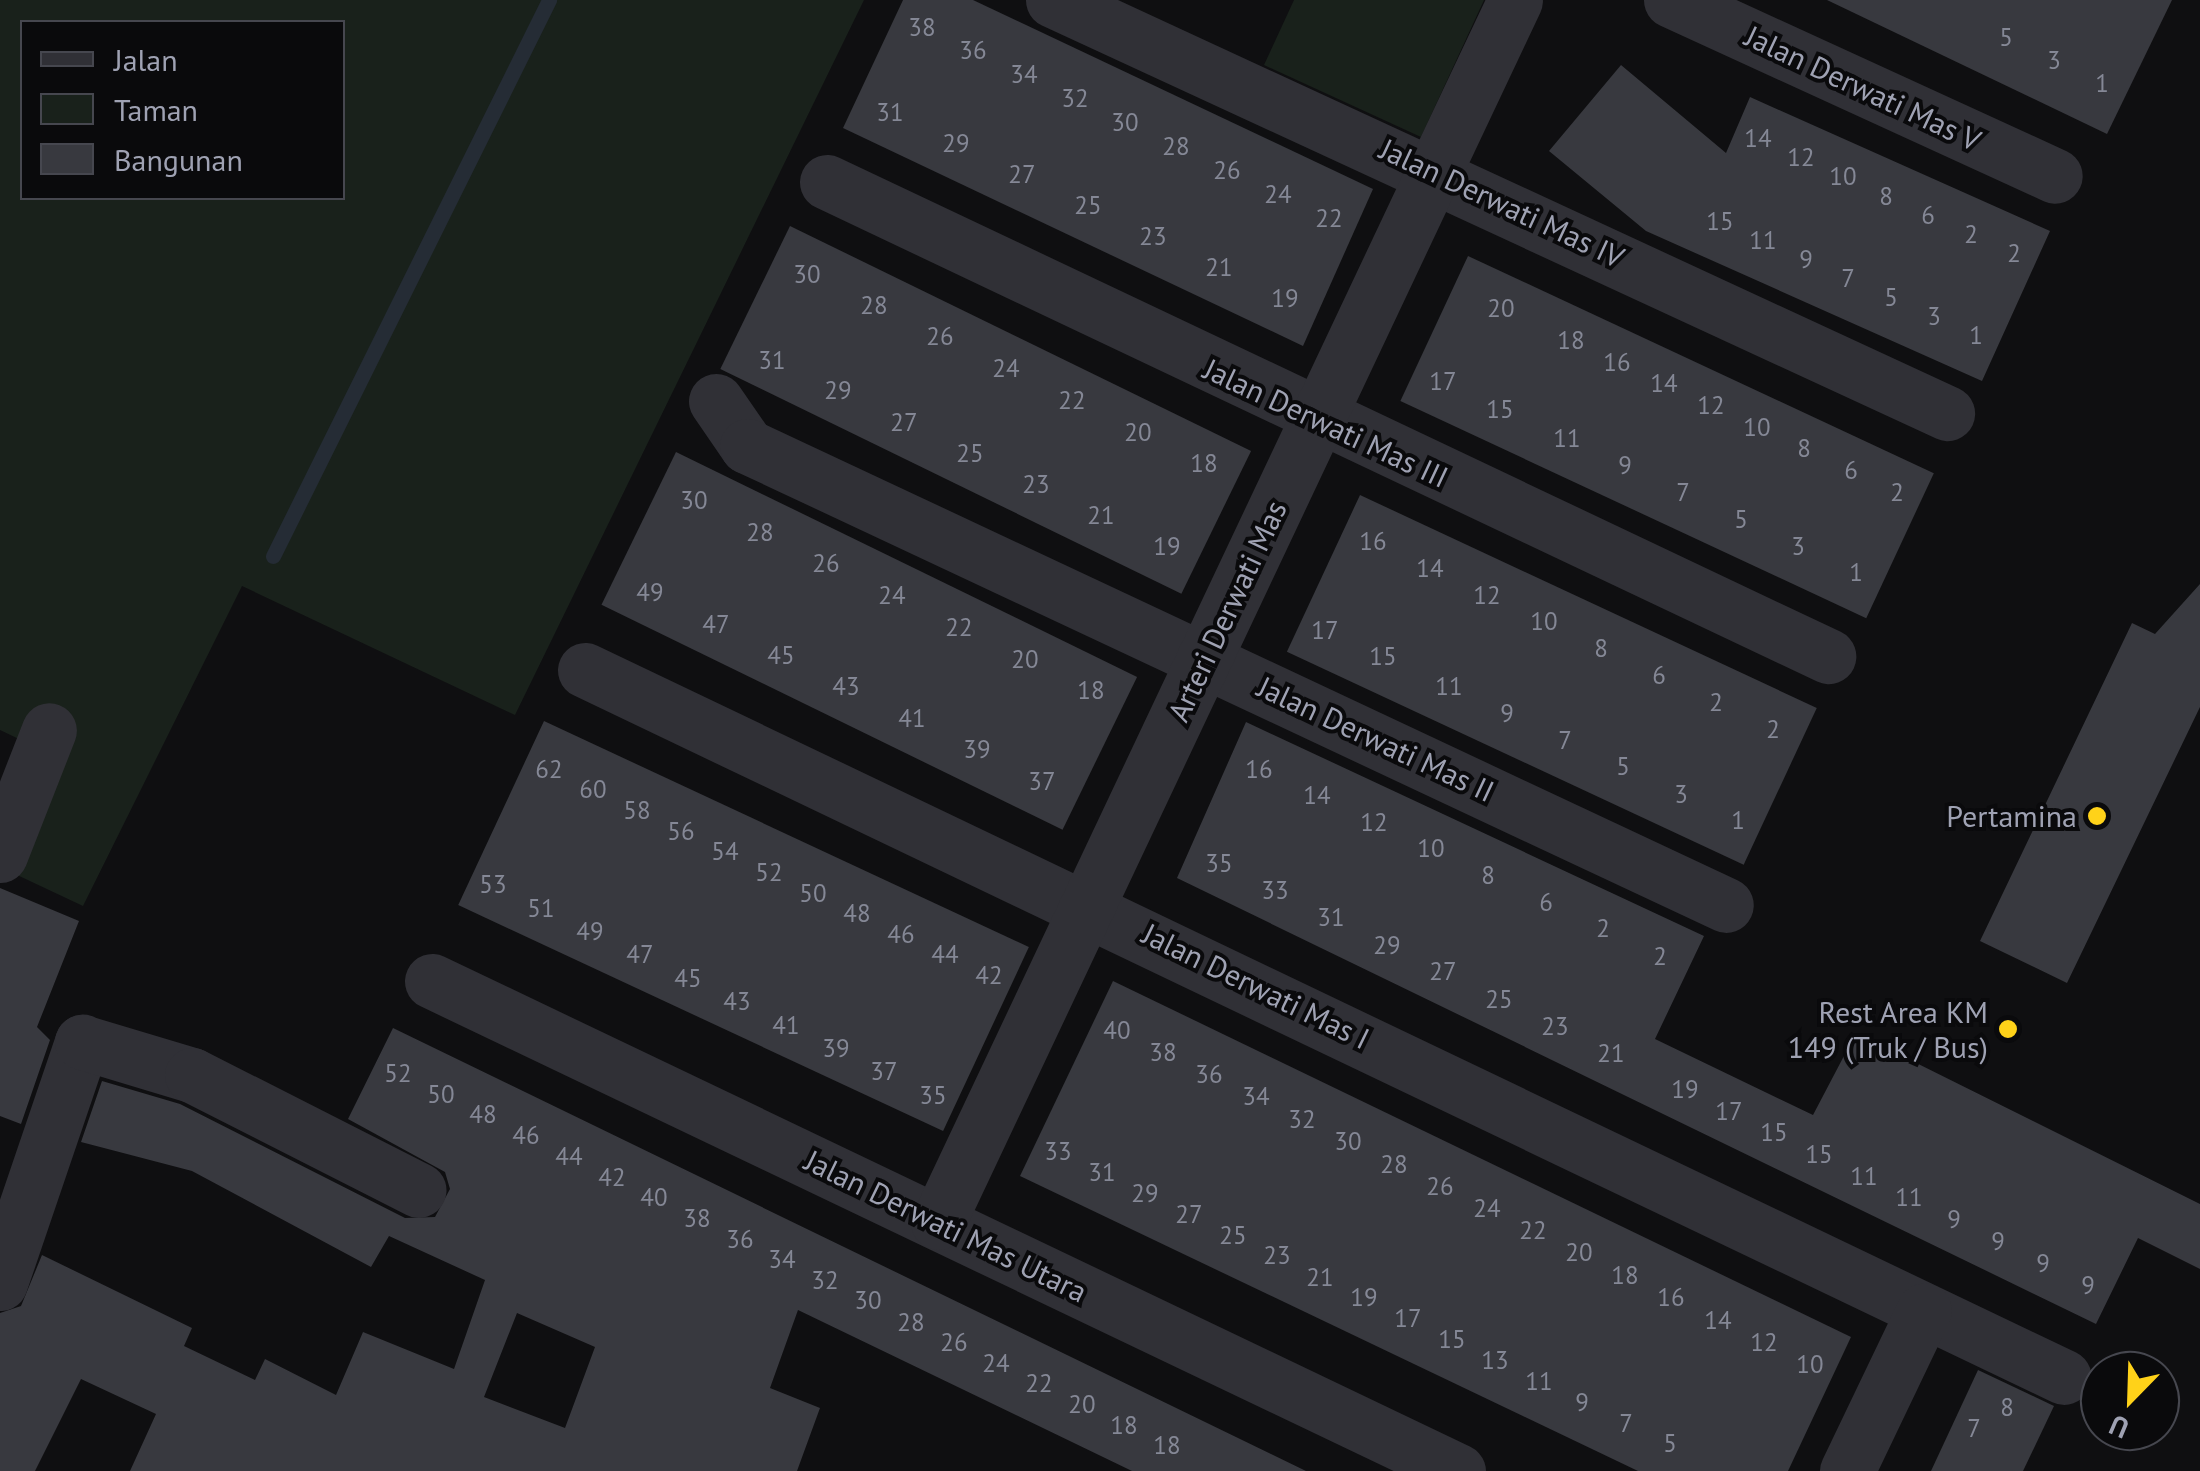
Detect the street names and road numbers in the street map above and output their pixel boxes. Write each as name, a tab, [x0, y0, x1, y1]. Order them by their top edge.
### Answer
street label: Jalan Derwati Mas V	[1739, 18, 1987, 158]
street label: Jalan Derwati Mas IV	[1374, 131, 1630, 275]
street label: Jalan Derwati Mas III	[1198, 351, 1454, 495]
street label: Arteri Derwati Mas	[1160, 495, 1294, 727]
street label: Jalan Derwati Mas II	[1252, 668, 1500, 810]
street label: Jalan Derwati Mas I	[1137, 915, 1375, 1057]
street label: Jalan Derwati Mas Utara	[799, 1142, 1093, 1310]

